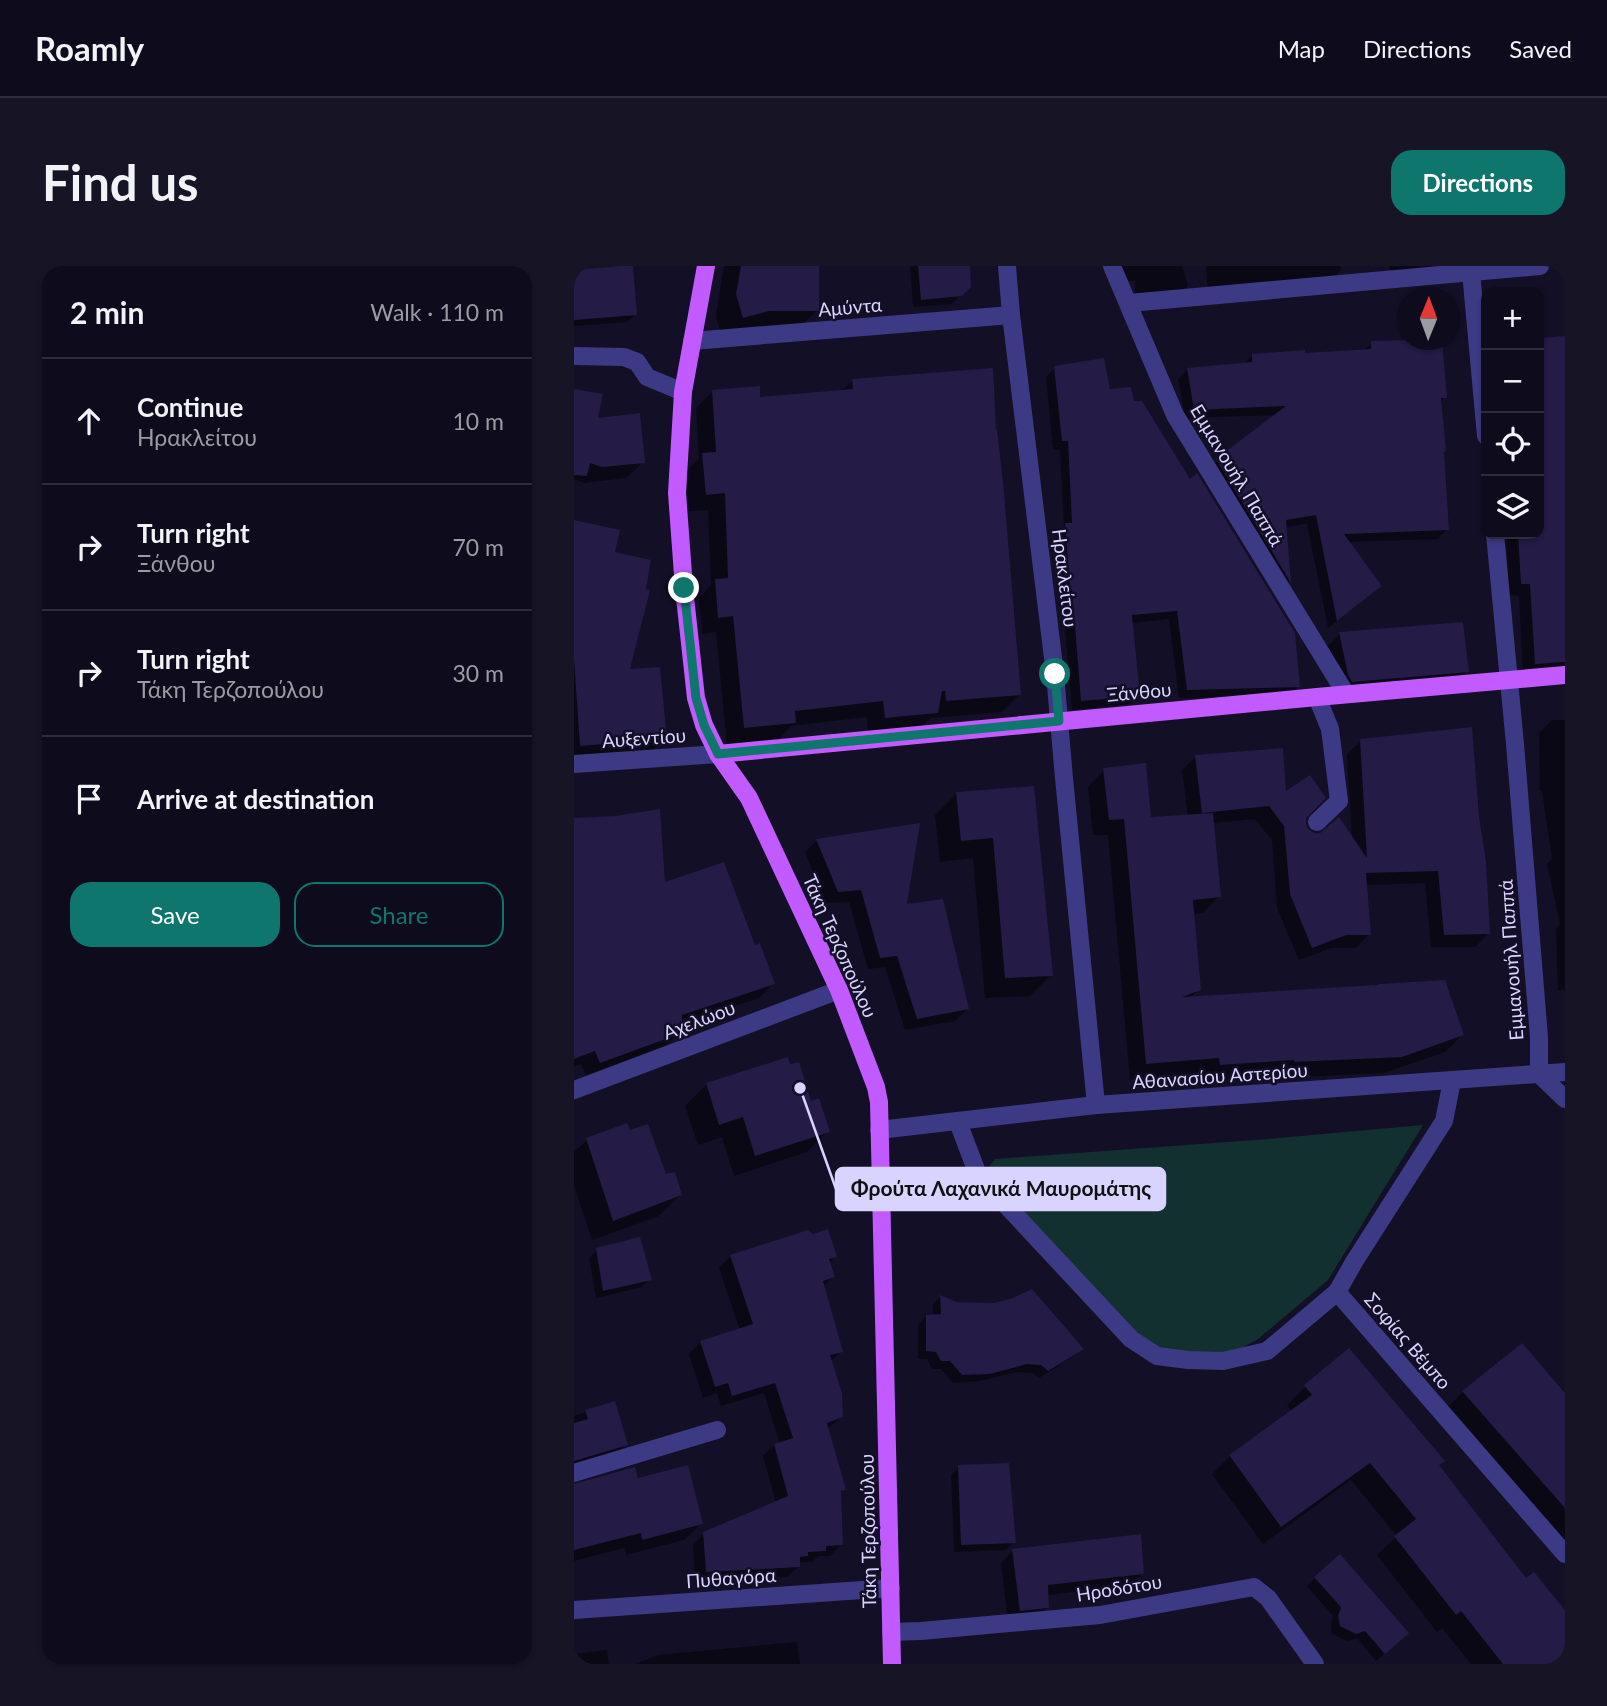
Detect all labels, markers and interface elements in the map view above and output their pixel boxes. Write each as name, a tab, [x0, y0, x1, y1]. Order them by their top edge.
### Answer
text: Roamly	[35, 28, 144, 68]
text: Map	[1278, 34, 1325, 63]
text: Directions	[1363, 34, 1471, 63]
text: Saved	[1509, 34, 1572, 63]
button: Directions	[1391, 150, 1565, 215]
text: Find us	[42, 153, 199, 211]
north arrow	[1397, 287, 1460, 350]
map controls	[1481, 287, 1544, 539]
button: +	[1481, 287, 1544, 350]
street label: Αμύντα	[817, 292, 884, 321]
text: 2 min	[70, 294, 144, 330]
text: Walk · 110 m	[370, 298, 504, 326]
button: −	[1481, 350, 1544, 413]
text: Continue	[137, 391, 243, 423]
street label: Εμμανουήλ Παππά	[1186, 400, 1289, 550]
icon: ahead	[70, 402, 108, 440]
text: 10 m	[453, 407, 504, 435]
button: locate	[1481, 413, 1544, 476]
text: Ηρακλείτου	[137, 423, 257, 451]
button: layers	[1481, 476, 1544, 539]
text: Turn right	[137, 517, 250, 549]
street label: Ηρακλείτου	[1048, 527, 1083, 629]
icon: right	[70, 528, 108, 566]
text: 70 m	[453, 533, 504, 561]
text: Ξάνθου	[137, 549, 216, 577]
route end	[668, 572, 699, 603]
text: Turn right	[137, 643, 250, 675]
icon: right	[70, 654, 108, 692]
route start	[1039, 658, 1070, 689]
text: 30 m	[453, 659, 504, 687]
text: Τάκη Τερζοπούλου	[137, 675, 324, 703]
street label: Ξάνθου	[1106, 677, 1172, 706]
street label: Αυξεντίου	[601, 723, 687, 752]
icon: arrive	[70, 780, 108, 818]
text: Arrive at destination	[137, 783, 374, 815]
street label: Τάκη Τερζοπούλου	[799, 871, 882, 1021]
street label: Εμμανουήλ Παππά	[1493, 878, 1528, 1041]
button: Save	[70, 882, 280, 947]
button: Share	[294, 882, 504, 947]
street label: Αχελώου	[659, 995, 738, 1044]
street label: Αθανασίου Αστερίου	[1131, 1058, 1308, 1093]
callout: Φρούτα Λαχανικά Μαυρομάτης	[836, 1168, 1165, 1210]
text: Φρούτα Λαχανικά Μαυρομάτης	[851, 1175, 1151, 1200]
street label: Σοφίας Βέμπο	[1360, 1288, 1456, 1394]
street label: Τάκη Τερζοπούλου	[855, 1454, 880, 1608]
street label: Πυθαγόρα	[685, 1563, 777, 1592]
street label: Ηροδότου	[1074, 1569, 1163, 1606]

